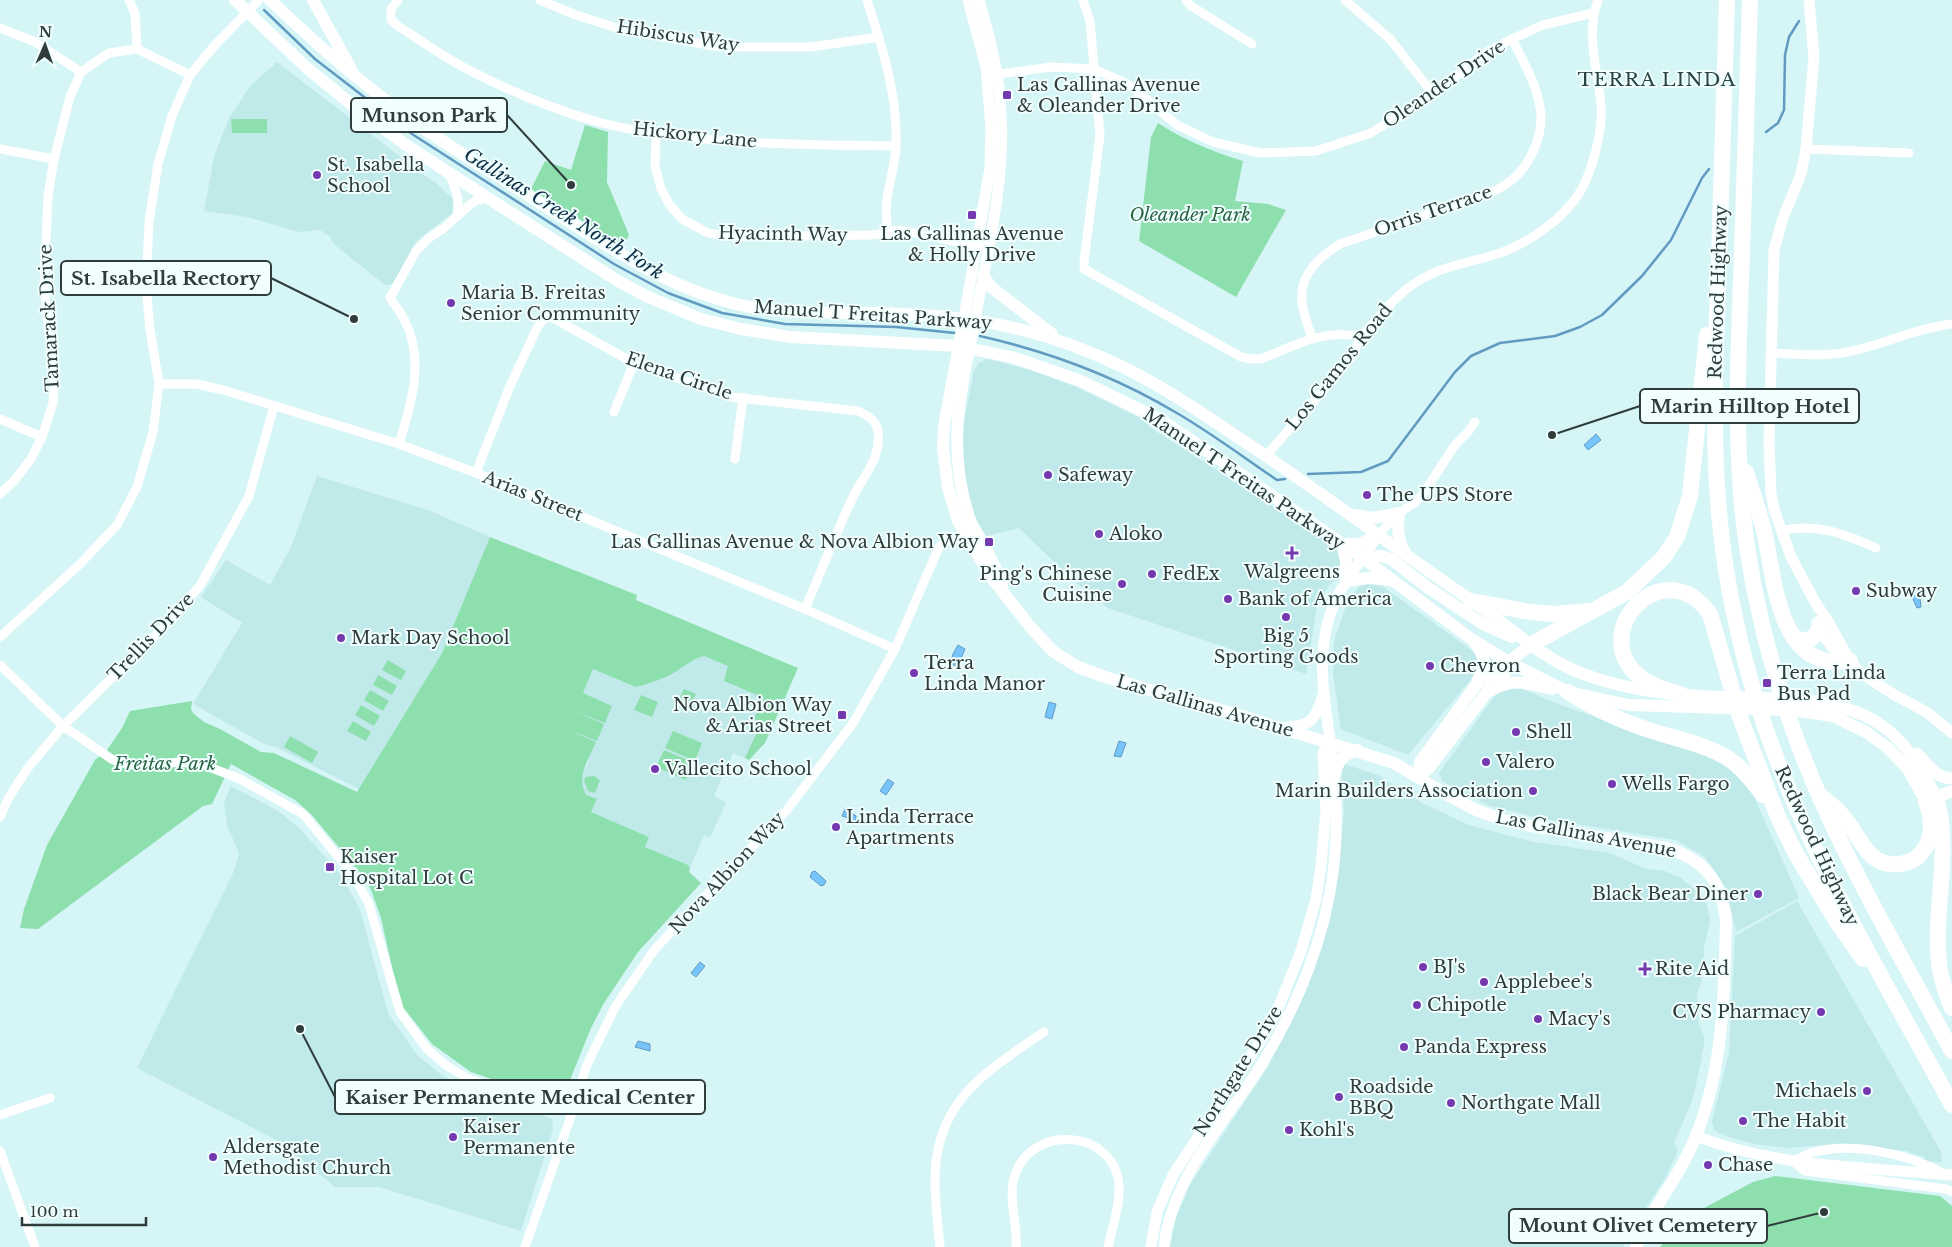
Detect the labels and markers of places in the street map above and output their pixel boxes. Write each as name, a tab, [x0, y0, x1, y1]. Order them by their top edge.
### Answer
place label: Las Gallinas Avenue & Oleander Drive	[1017, 74, 1200, 117]
marker: Las Gallinas Avenue & Oleander Drive	[1001, 89, 1013, 101]
callout: Munson Park	[351, 98, 507, 132]
place label: St. Isabella School	[327, 154, 425, 197]
marker: St. Isabella School	[311, 169, 323, 181]
marker: Las Gallinas Avenue & Holly Drive	[966, 209, 978, 221]
place label: Las Gallinas Avenue & Holly Drive	[880, 223, 1064, 266]
callout: St. Isabella Rectory	[61, 261, 271, 295]
place label: Maria B. Freitas Senior Community	[461, 282, 641, 325]
marker: Maria B. Freitas Senior Community	[445, 297, 457, 309]
callout: Marin Hilltop Hotel	[1640, 389, 1859, 423]
place label: Safeway	[1058, 464, 1134, 486]
marker: Safeway	[1042, 469, 1054, 481]
place label: The UPS Store	[1377, 484, 1513, 506]
marker: The UPS Store	[1361, 489, 1373, 501]
place label: Aloko	[1108, 523, 1163, 545]
marker: Aloko	[1093, 528, 1105, 540]
place label: Las Gallinas Avenue & Nova Albion Way	[610, 531, 979, 553]
marker: Las Gallinas Avenue & Nova Albion Way	[983, 536, 995, 548]
marker: Walgreens	[1286, 547, 1298, 559]
place label: Walgreens	[1243, 561, 1340, 583]
place label: Ping's Chinese Cuisine	[979, 563, 1112, 606]
place label: FedEx	[1162, 563, 1220, 585]
marker: FedEx	[1146, 568, 1158, 580]
marker: Ping's Chinese Cuisine	[1116, 578, 1128, 590]
place label: Subway	[1866, 580, 1938, 602]
marker: Subway	[1850, 585, 1862, 597]
place label: Bank of America	[1238, 588, 1392, 610]
marker: Bank of America	[1222, 593, 1234, 605]
marker: Big 5 Sporting Goods	[1280, 611, 1292, 623]
place label: Big 5 Sporting Goods	[1214, 625, 1358, 668]
place label: Mark Day School	[351, 627, 510, 649]
marker: Mark Day School	[335, 632, 347, 644]
place label: Terra Linda Manor	[924, 652, 1045, 695]
place label: Chevron	[1440, 655, 1520, 677]
marker: Chevron	[1424, 660, 1436, 672]
place label: Terra Linda Bus Pad	[1777, 662, 1886, 705]
marker: Terra Linda Manor	[908, 667, 920, 679]
marker: Terra Linda Bus Pad	[1761, 677, 1773, 689]
place label: Nova Albion Way & Arias Street	[673, 694, 832, 737]
marker: Nova Albion Way & Arias Street	[836, 709, 848, 721]
place label: Shell	[1526, 721, 1572, 743]
marker: Shell	[1510, 726, 1522, 738]
place label: Valero	[1495, 751, 1555, 773]
marker: Valero	[1480, 756, 1492, 768]
place label: Vallecito School	[664, 758, 812, 780]
marker: Vallecito School	[649, 763, 661, 775]
place label: Wells Fargo	[1621, 773, 1730, 795]
marker: Wells Fargo	[1606, 778, 1618, 790]
place label: Marin Builders Association	[1275, 780, 1523, 802]
marker: Marin Builders Association	[1527, 785, 1539, 797]
place label: Linda Terrace Apartments	[845, 806, 974, 849]
marker: Linda Terrace Apartments	[830, 821, 842, 833]
place label: Kaiser Hospital Lot C	[340, 846, 474, 889]
marker: Kaiser Hospital Lot C	[324, 861, 336, 873]
place label: Black Bear Diner	[1592, 883, 1748, 905]
marker: Black Bear Diner	[1752, 888, 1764, 900]
place label: BJ's	[1433, 956, 1466, 978]
place label: Rite Aid	[1655, 958, 1729, 980]
marker: BJ's	[1417, 961, 1429, 973]
marker: Rite Aid	[1639, 963, 1651, 975]
place label: Applebee's	[1493, 971, 1592, 993]
marker: Applebee's	[1478, 976, 1490, 988]
place label: Chipotle	[1427, 994, 1507, 1016]
marker: Chipotle	[1411, 999, 1423, 1011]
place label: CVS Pharmacy	[1672, 1001, 1811, 1023]
marker: CVS Pharmacy	[1815, 1006, 1827, 1018]
place label: Macy's	[1548, 1008, 1611, 1030]
marker: Macy's	[1532, 1013, 1544, 1025]
place label: Panda Express	[1414, 1036, 1547, 1058]
marker: Panda Express	[1398, 1041, 1410, 1053]
place label: Roadside BBQ	[1349, 1076, 1434, 1119]
callout: Kaiser Permanente Medical Center	[335, 1080, 705, 1114]
place label: Michaels	[1775, 1080, 1857, 1102]
marker: Michaels	[1861, 1085, 1873, 1097]
marker: Roadside BBQ	[1333, 1091, 1345, 1103]
place label: Northgate Mall	[1461, 1092, 1601, 1114]
marker: Northgate Mall	[1445, 1097, 1457, 1109]
place label: The Habit	[1753, 1110, 1847, 1132]
marker: The Habit	[1737, 1115, 1749, 1127]
place label: Kaiser Permanente	[463, 1116, 575, 1159]
place label: Kohl's	[1299, 1119, 1354, 1141]
marker: Kohl's	[1283, 1124, 1295, 1136]
marker: Kaiser Permanente	[447, 1131, 459, 1143]
place label: Aldersgate Methodist Church	[222, 1136, 391, 1179]
marker: Aldersgate Methodist Church	[207, 1151, 219, 1163]
place label: Chase	[1718, 1154, 1773, 1176]
marker: Chase	[1702, 1159, 1714, 1171]
callout: Mount Olivet Cemetery	[1509, 1209, 1767, 1243]

